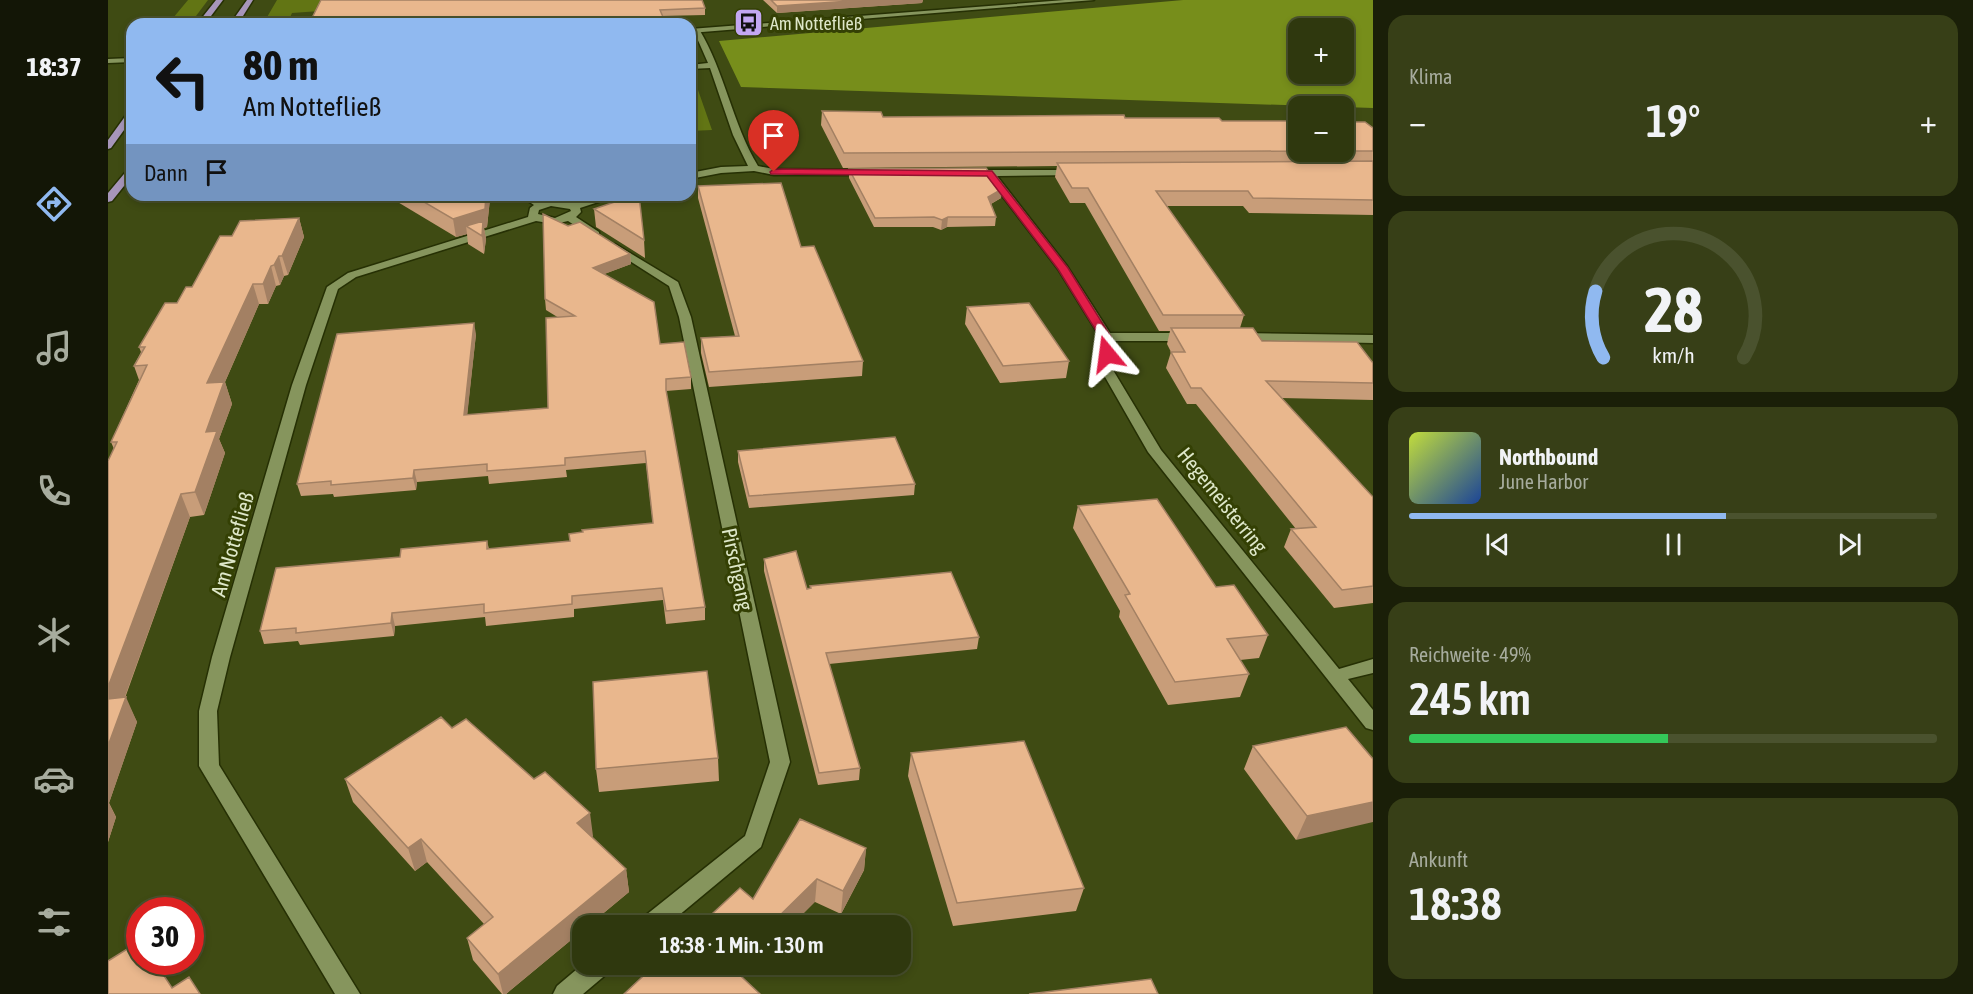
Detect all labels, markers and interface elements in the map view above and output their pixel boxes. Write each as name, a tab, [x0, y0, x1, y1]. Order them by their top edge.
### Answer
bus stop icon: Am Nottefließ	[733, 7, 765, 39]
place label: Am Nottefließ	[770, 13, 862, 34]
map controls	[1288, 18, 1354, 162]
button: +	[1288, 18, 1354, 84]
text: 80 m	[243, 41, 318, 89]
icon: left	[144, 42, 222, 120]
text: 18:37	[26, 51, 82, 82]
text: Klima	[1409, 65, 1452, 88]
text: Am Nottefließ	[243, 91, 381, 122]
text: 19°	[1646, 95, 1700, 147]
button: −	[1288, 96, 1354, 162]
text: −	[1409, 102, 1426, 140]
text: +	[1920, 102, 1937, 140]
pin	[748, 110, 799, 172]
icon: arrive	[757, 119, 790, 152]
icon: arrive	[200, 156, 233, 189]
text: Dann	[144, 160, 188, 186]
icon: directions	[33, 183, 75, 225]
text: 28	[1644, 274, 1702, 345]
position arrow	[1075, 322, 1139, 386]
icon: music	[33, 327, 75, 369]
text: km/h	[1652, 344, 1694, 369]
street label: Hegemeisterring	[1173, 442, 1273, 558]
text: Northbound	[1499, 444, 1598, 470]
icon: phone	[33, 470, 75, 512]
text: June Harbor	[1499, 470, 1588, 493]
street label: Am Nottefließ	[206, 489, 258, 599]
street label: Pirschgang	[718, 525, 758, 613]
icon: previous	[1481, 528, 1514, 561]
icon: pause	[1657, 528, 1690, 561]
icon: next	[1833, 528, 1866, 561]
icon: climate	[33, 614, 75, 656]
text: Reichweite · 49%	[1409, 643, 1531, 666]
text: 245 km	[1409, 673, 1531, 725]
icon: car	[33, 758, 75, 800]
text: Ankunft	[1409, 848, 1468, 871]
text: 18:38	[1409, 878, 1502, 930]
speed limit sign: 30	[126, 897, 204, 975]
icon: filters	[33, 901, 75, 943]
text: 18:38 · 1 Min. · 130 m	[659, 932, 824, 958]

